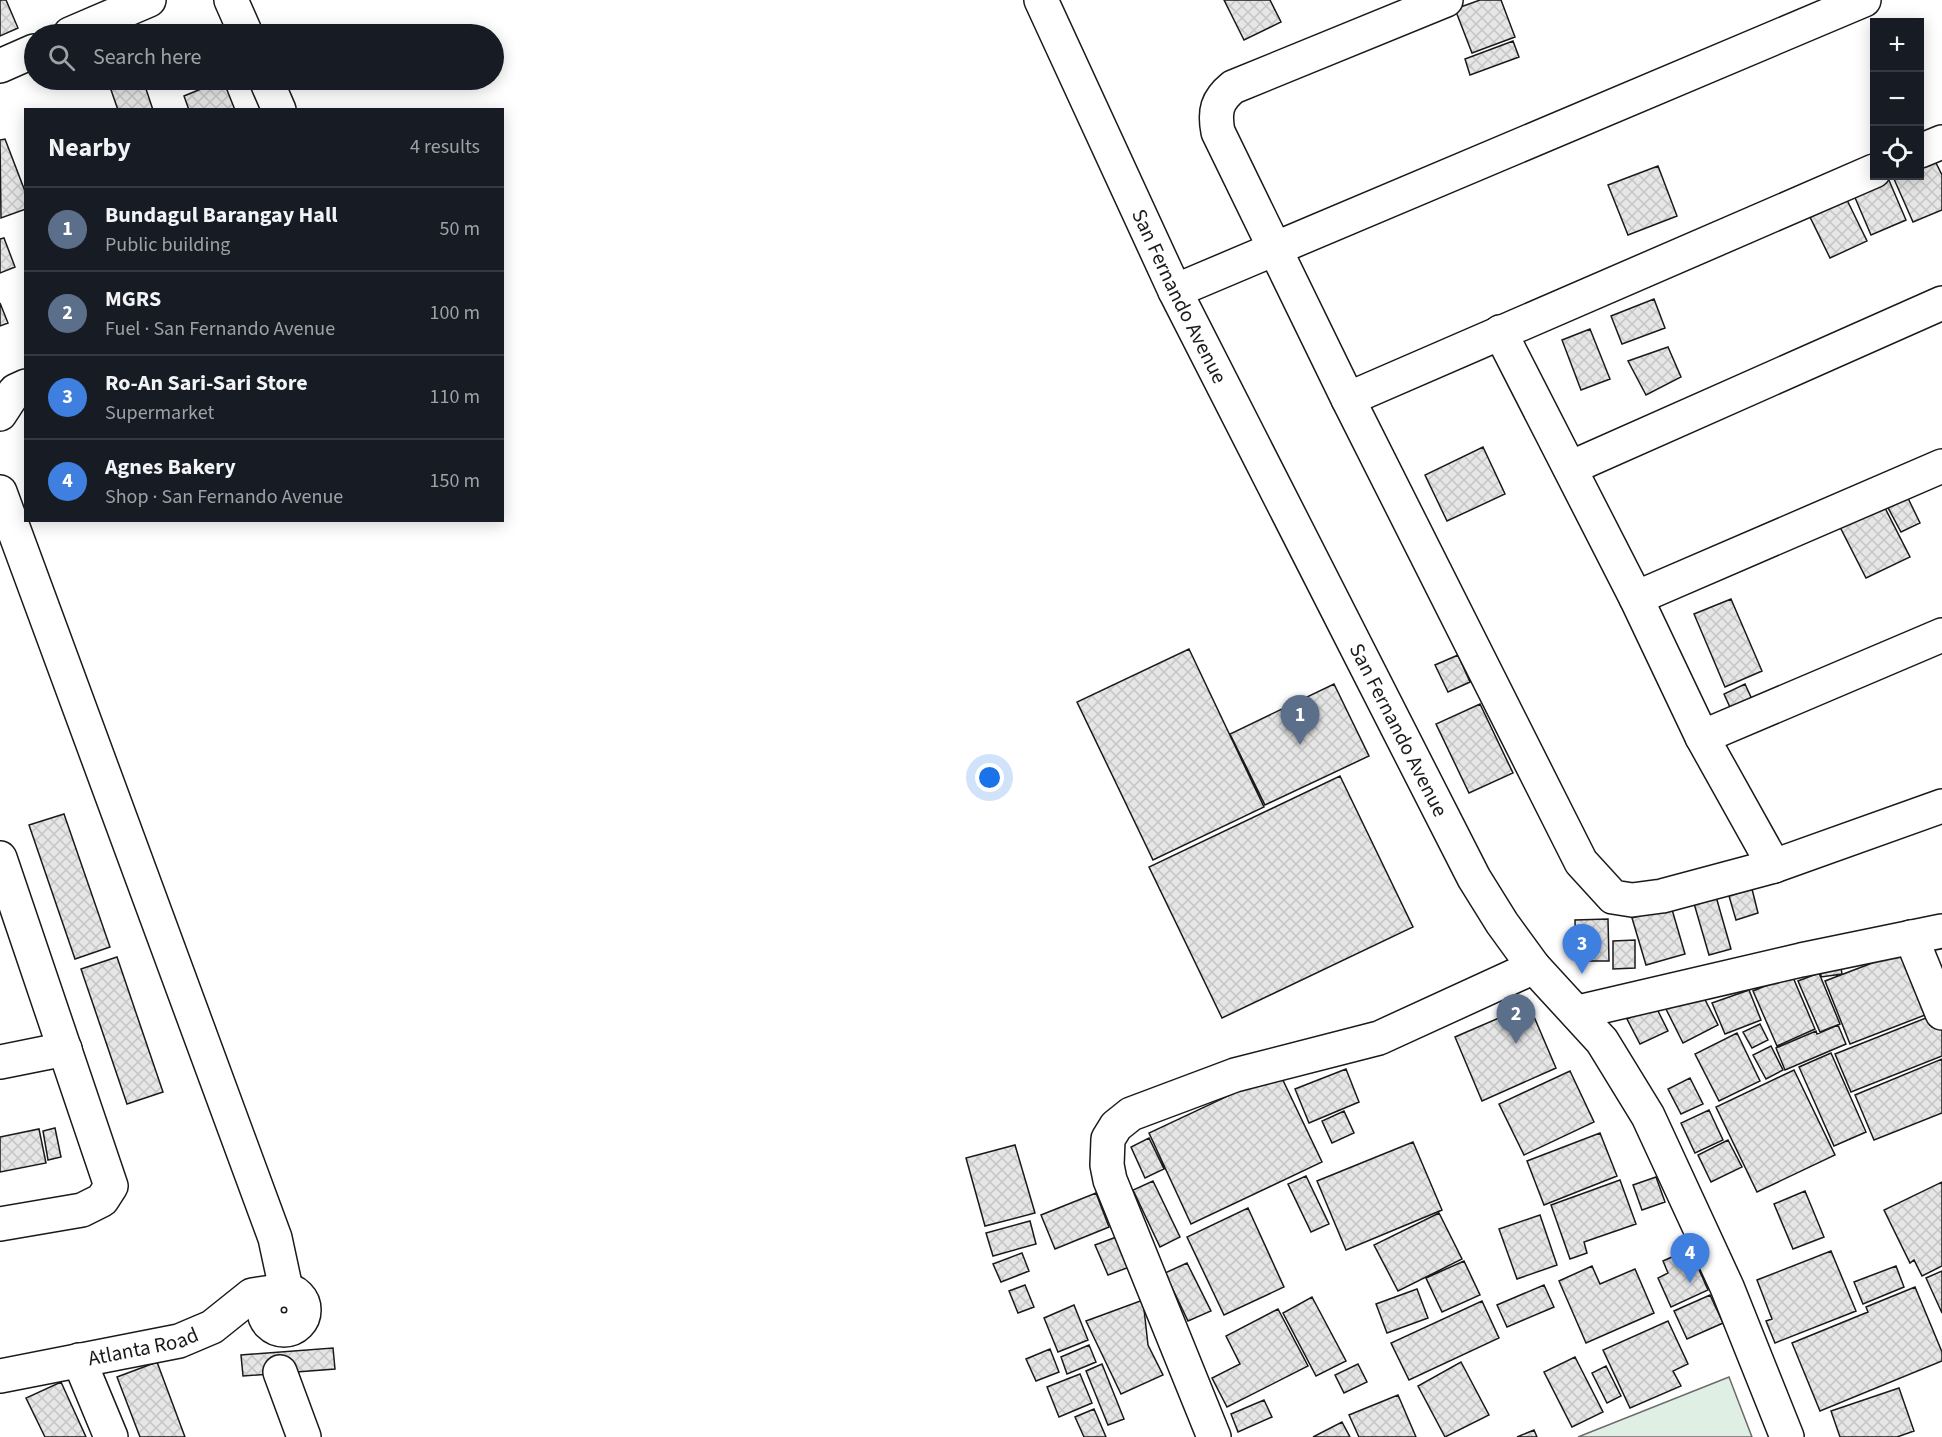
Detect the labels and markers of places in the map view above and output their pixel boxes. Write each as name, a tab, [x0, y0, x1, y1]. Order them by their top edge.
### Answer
pin: 1	[1280, 696, 1320, 745]
pin: 3	[1562, 924, 1602, 974]
pin: 2	[1496, 994, 1536, 1044]
pin: 4	[1670, 1234, 1710, 1283]

